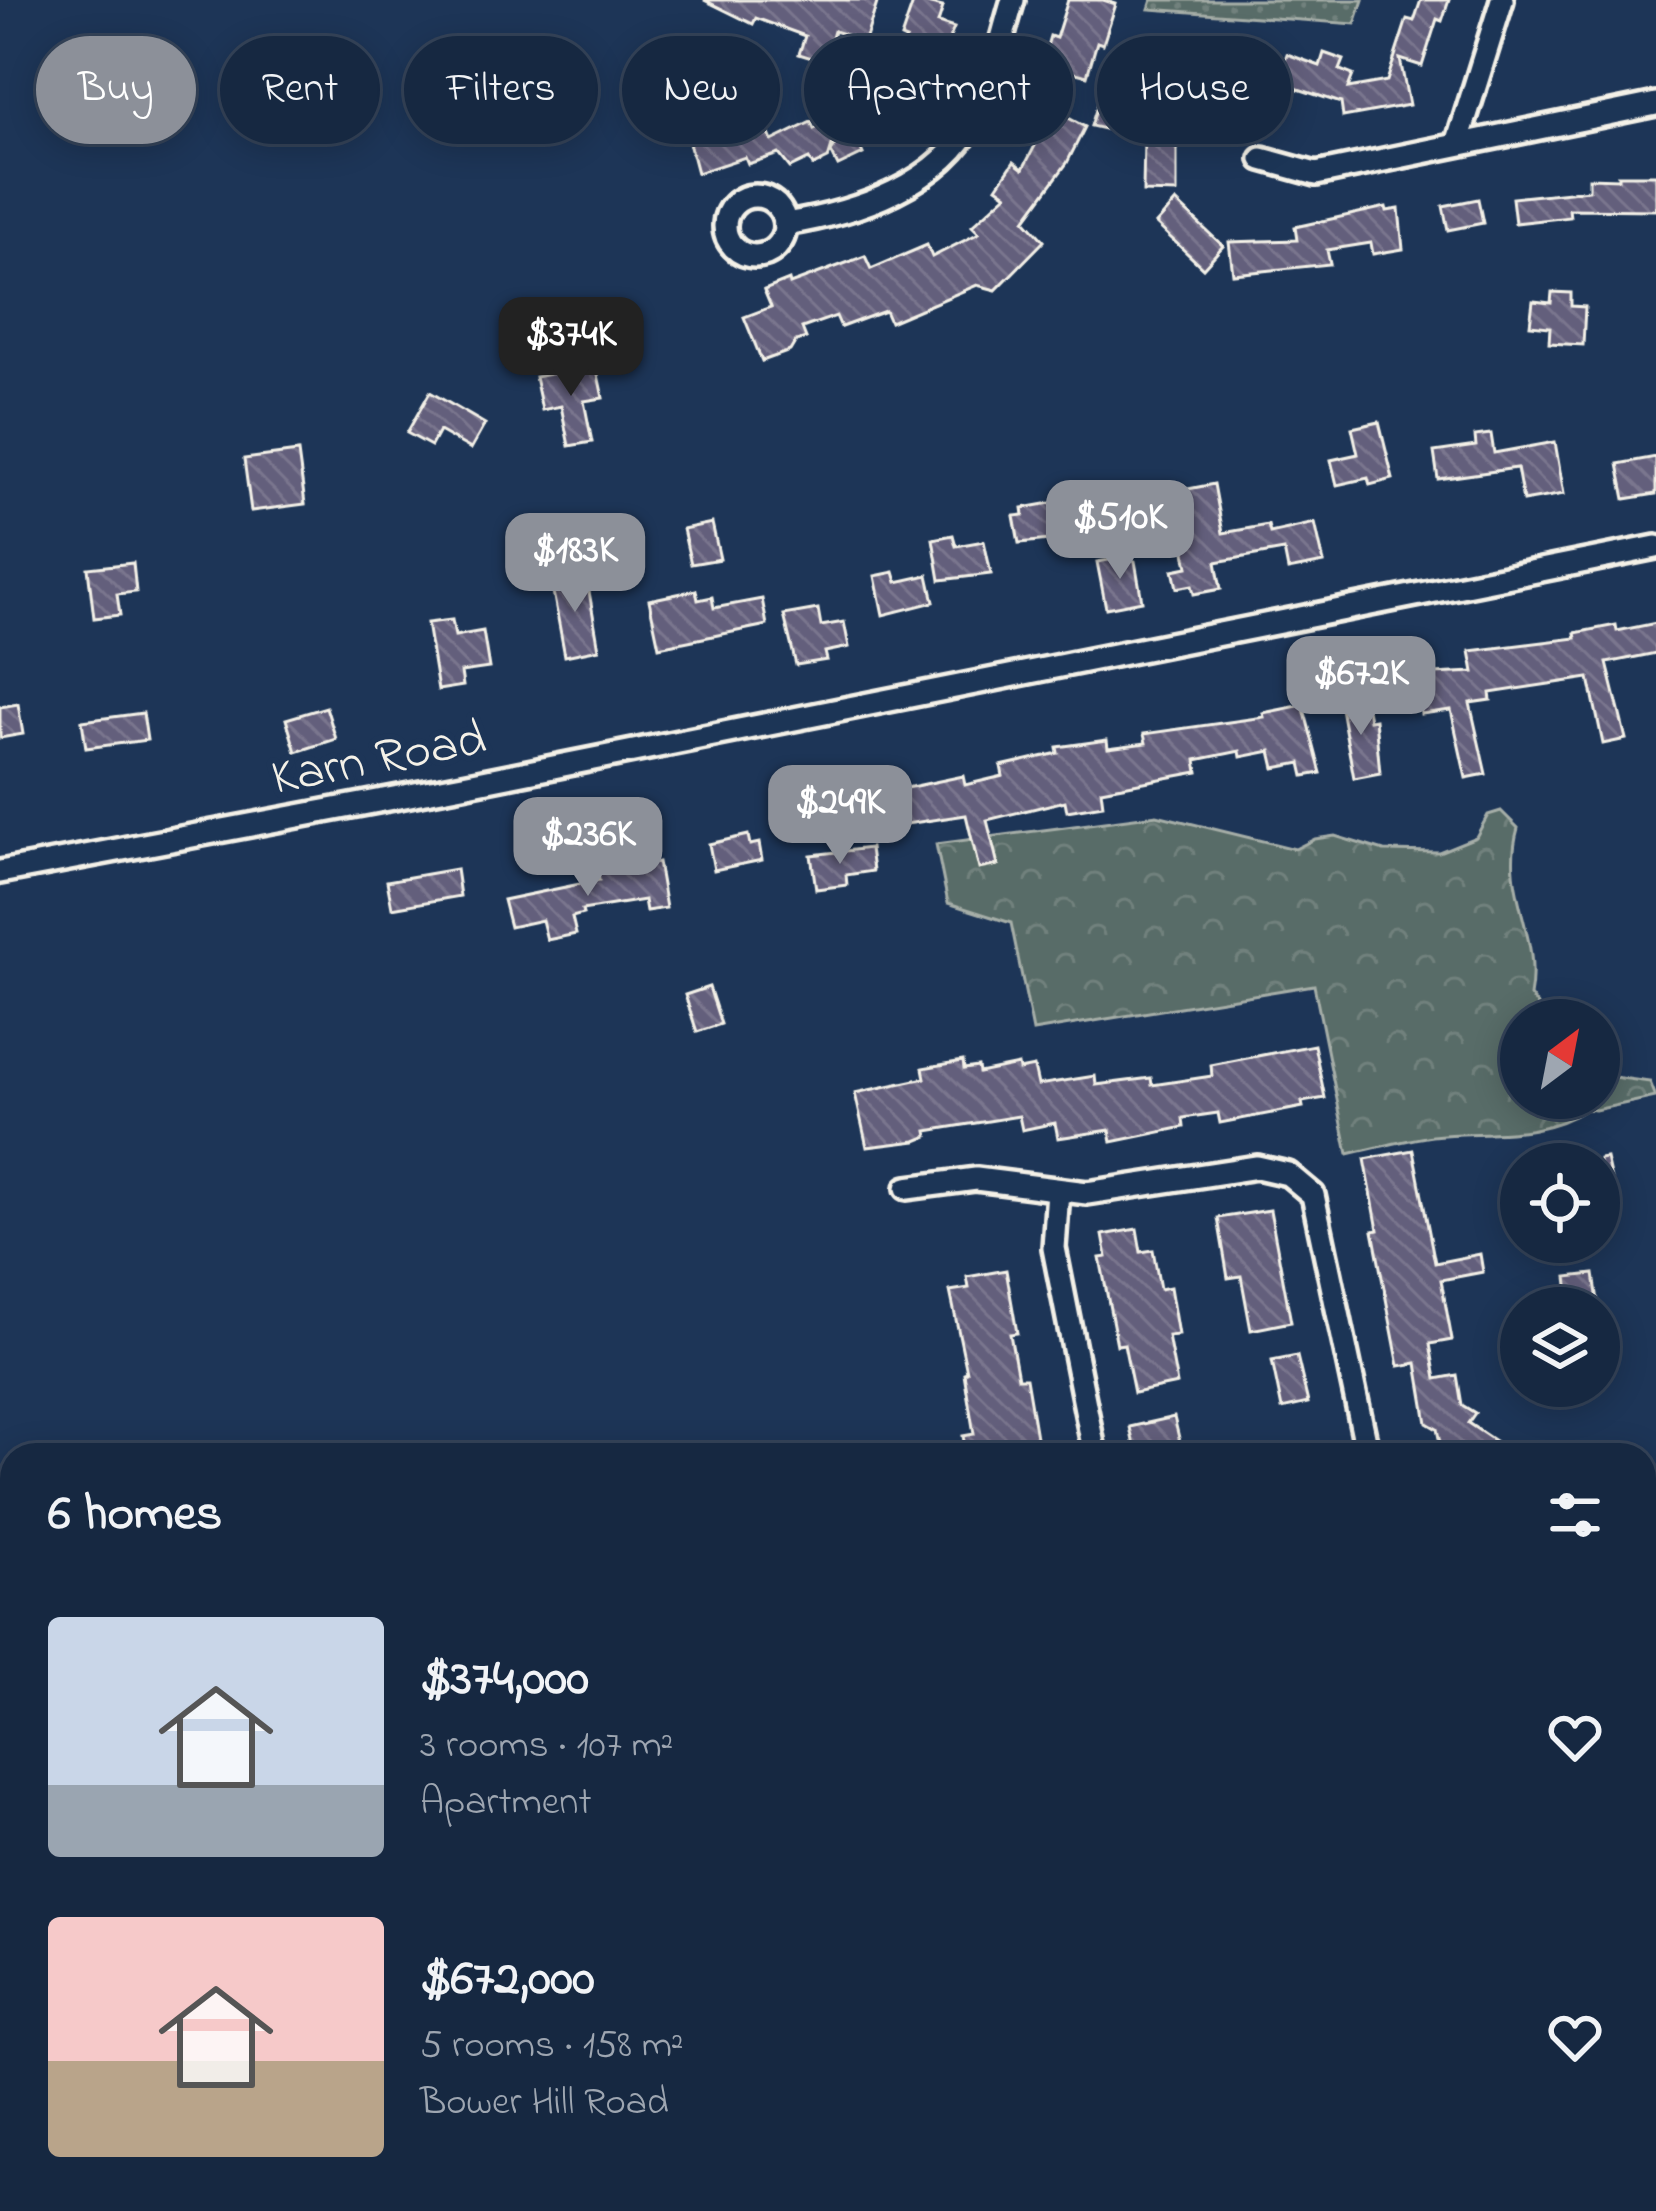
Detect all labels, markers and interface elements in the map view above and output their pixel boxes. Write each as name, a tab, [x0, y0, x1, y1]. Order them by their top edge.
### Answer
chip: Buy	[36, 36, 196, 144]
chip: Rent	[220, 36, 380, 144]
chip: Filters	[404, 36, 598, 144]
chip: New	[622, 36, 780, 144]
chip: Apartment	[804, 36, 1073, 144]
chip: House	[1097, 36, 1291, 144]
pin: $374K	[487, 297, 655, 399]
text: $374K	[526, 307, 616, 364]
pin: $510K	[1036, 480, 1204, 582]
text: $510K	[1073, 490, 1167, 547]
pin: $183K	[491, 513, 659, 615]
text: $183K	[532, 523, 618, 580]
pin: $672K	[1277, 636, 1445, 738]
text: $672K	[1313, 646, 1409, 703]
street label: Karn Road	[265, 703, 493, 818]
pin: $249K	[756, 765, 924, 867]
text: $249K	[795, 775, 885, 832]
pin: $236K	[504, 797, 672, 899]
text: $236K	[540, 807, 636, 864]
north arrow	[1500, 999, 1620, 1119]
map controls	[1500, 999, 1620, 1407]
button: locate	[1500, 1143, 1620, 1263]
button: layers	[1500, 1287, 1620, 1407]
text: 6 homes	[48, 1478, 222, 1553]
icon: filters	[1542, 1482, 1608, 1548]
text: $374,000	[420, 1643, 589, 1718]
icon: home	[144, 1665, 288, 1809]
icon: heart	[1542, 1704, 1608, 1770]
text: 3 rooms · 107 m²	[420, 1718, 673, 1775]
text: Apartment	[420, 1775, 592, 1832]
text: $672,000	[420, 1943, 595, 2018]
icon: home	[144, 1965, 288, 2109]
icon: heart	[1542, 2004, 1608, 2070]
text: 5 rooms · 158 m²	[420, 2018, 684, 2075]
text: Bower Hill Road	[420, 2075, 669, 2132]

